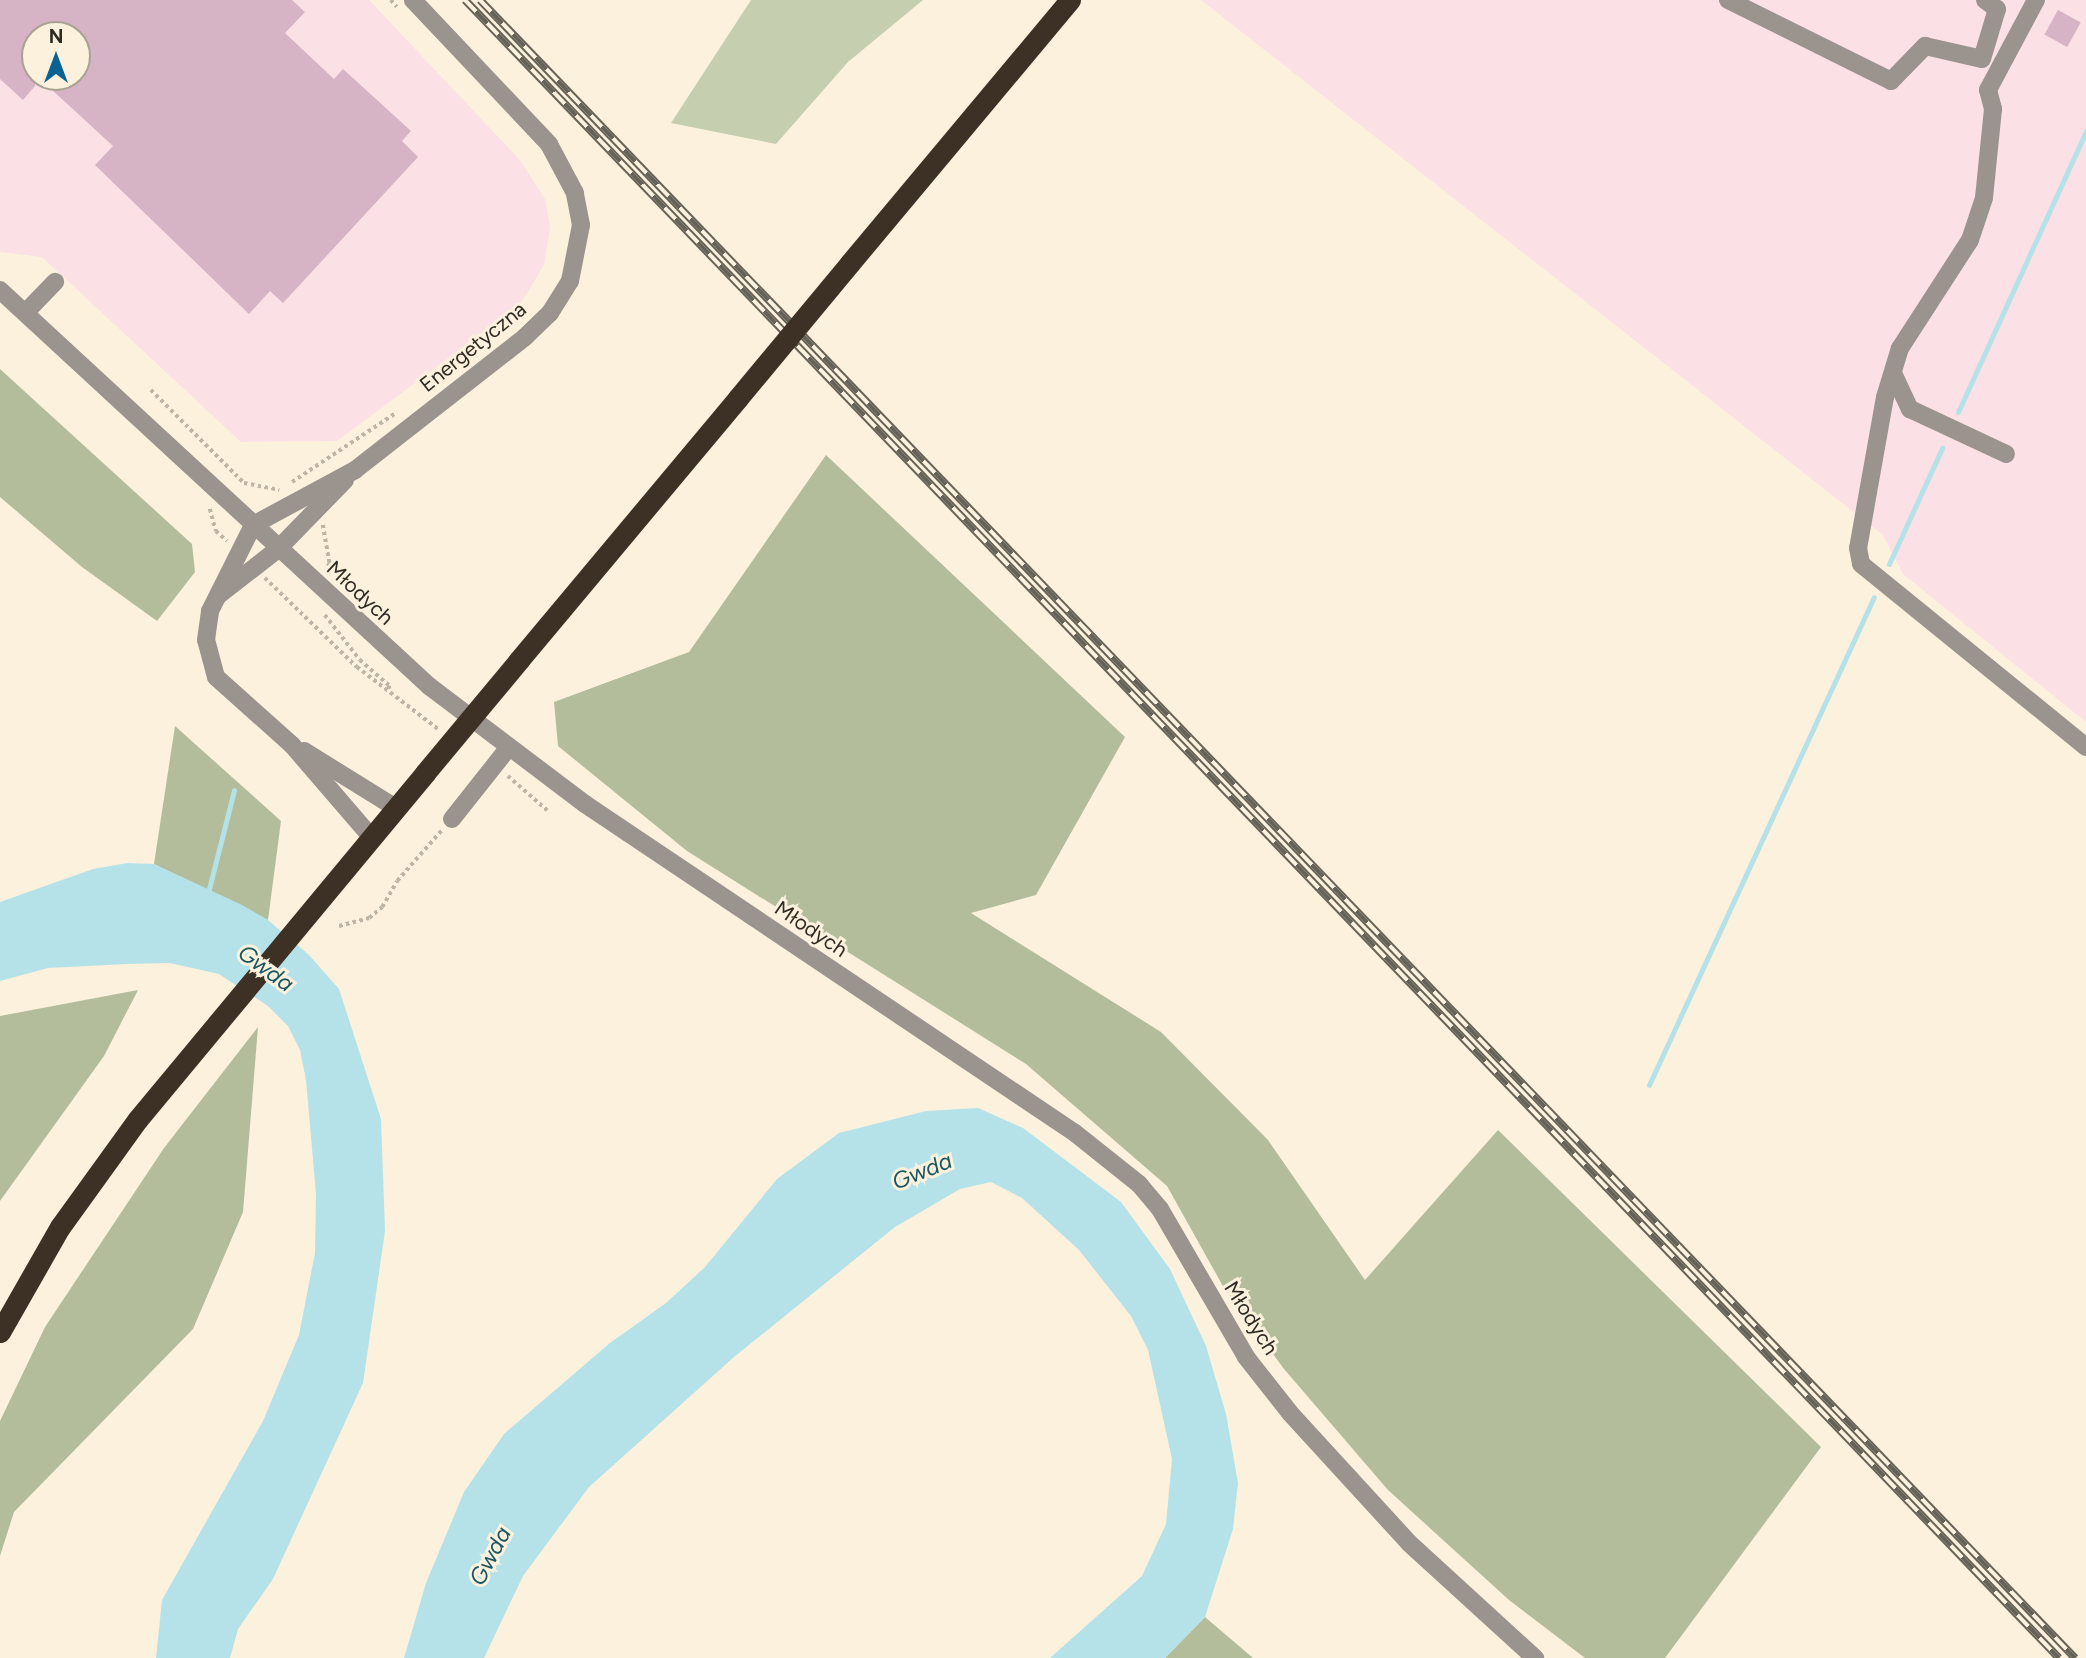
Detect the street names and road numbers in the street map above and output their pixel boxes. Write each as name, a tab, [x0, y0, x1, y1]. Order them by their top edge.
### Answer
street label: Energetyczna	[415, 297, 531, 397]
street label: Młodych	[321, 556, 399, 630]
street label: Młodych	[770, 896, 852, 962]
street label: Młodych	[1219, 1277, 1283, 1359]

